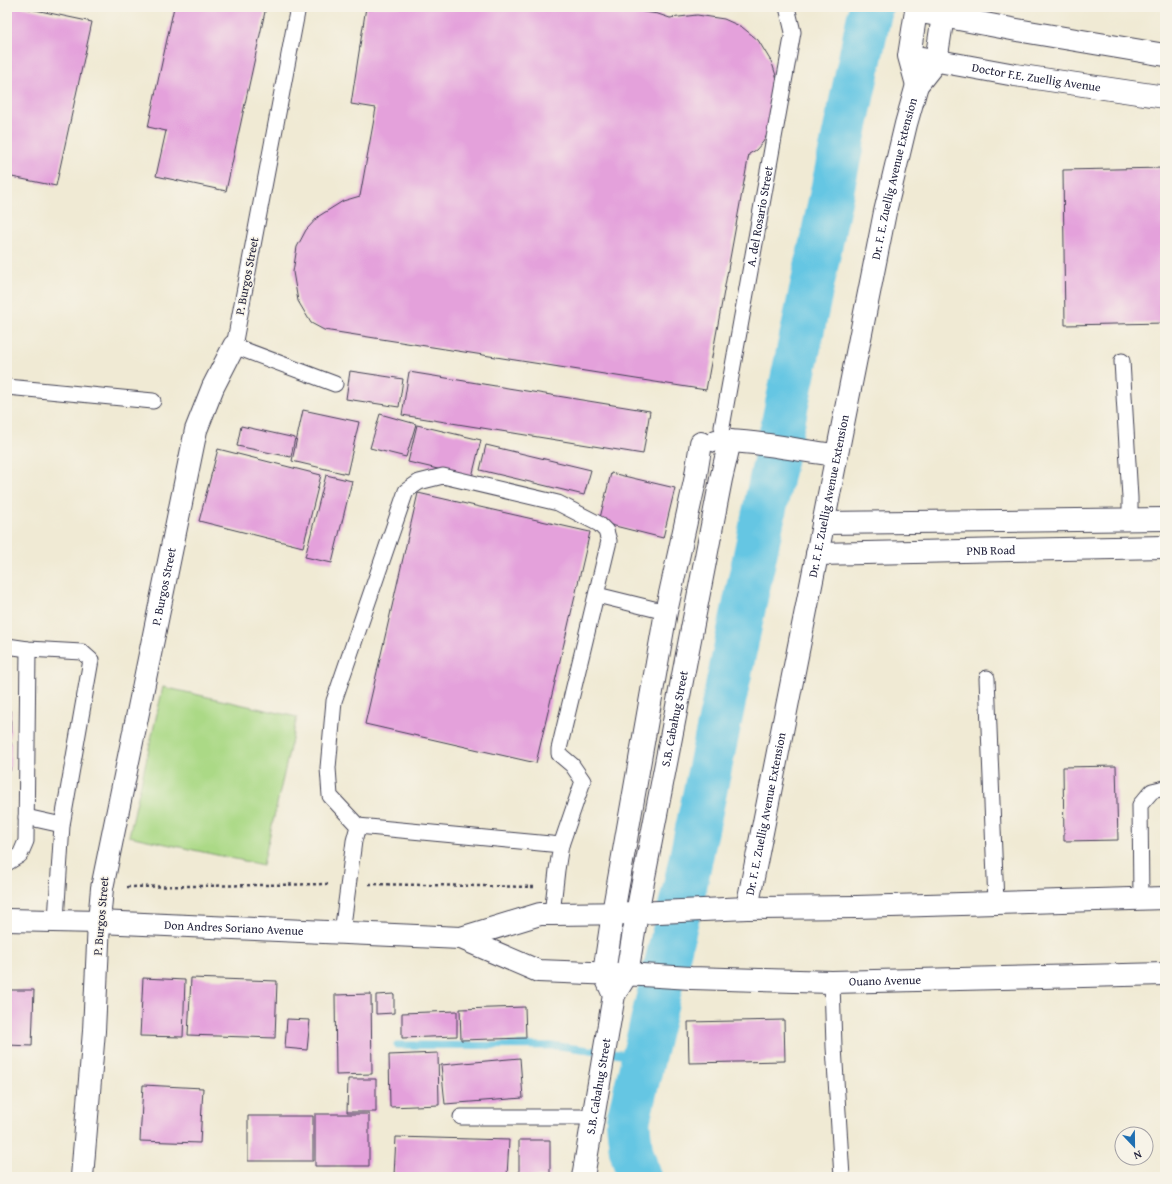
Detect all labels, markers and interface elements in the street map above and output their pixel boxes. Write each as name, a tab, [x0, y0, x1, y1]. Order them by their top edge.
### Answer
street label: Doctor F.E. Zuellig Avenue	[971, 58, 1102, 96]
street label: Dr. F. E. Zuellig Avenue Extension	[867, 96, 921, 261]
street label: A. del Rosario Street	[742, 164, 777, 268]
street label: P. Burgos Street	[231, 235, 263, 316]
street label: Dr. F. E. Zuellig Avenue Extension	[804, 413, 853, 579]
street label: PNB Road	[966, 541, 1016, 559]
street label: P. Burgos Street	[147, 545, 180, 627]
street label: S.B. Cabahug Street	[657, 668, 692, 768]
street label: Dr. F. E. Zuellig Avenue Extension	[741, 731, 790, 897]
street label: P. Burgos Street	[89, 875, 112, 956]
street label: Don Andres Soriano Avenue	[164, 916, 304, 939]
street label: Ouano Avenue	[849, 971, 921, 990]
street label: S.B. Cabahug Street	[581, 1036, 615, 1136]
north arrow	[1114, 1126, 1154, 1166]
text: N	[1131, 1146, 1144, 1164]

